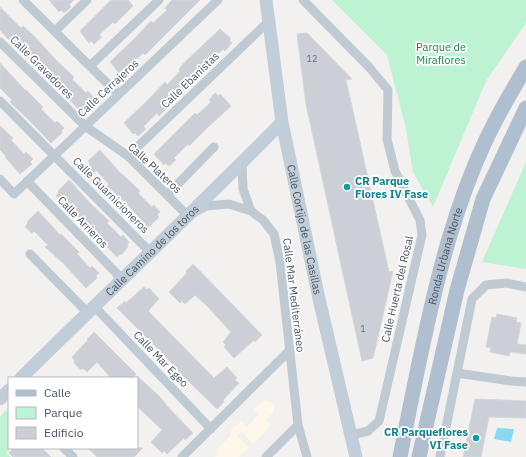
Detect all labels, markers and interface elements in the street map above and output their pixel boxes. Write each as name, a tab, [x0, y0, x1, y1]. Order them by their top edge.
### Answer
street label: Calle Gravadores	[7, 32, 77, 102]
park label: Parque de Miraflores	[416, 40, 466, 67]
street label: Calle Ebanistas	[158, 49, 222, 111]
house number: 12	[307, 53, 317, 64]
street label: Calle Cerrajeros	[75, 56, 141, 120]
street label: Calle Plateros	[125, 140, 185, 196]
street label: Calle Guarnicioneros	[70, 154, 152, 236]
street label: Calle Cortijo de las Casillas	[284, 163, 325, 296]
place label: CR Parque Flores IV Fase	[355, 174, 428, 201]
marker: CR Parque Flores IV Fase	[342, 182, 352, 192]
street label: Calle Arrieros	[55, 193, 111, 251]
street label: Calle Camino de los toros	[102, 202, 202, 299]
street label: Ronda Urbana Norte	[425, 206, 465, 306]
street label: Calle Huerta del Rosal	[378, 234, 416, 344]
street label: Calle Mar Mediterráneo	[280, 237, 308, 353]
house number: 1	[360, 323, 366, 334]
street label: Calle Mar Egeo	[131, 328, 191, 390]
legend	[8, 377, 138, 449]
text: Calle	[44, 385, 71, 400]
text: Parque	[44, 405, 83, 420]
text: Edificio	[44, 425, 84, 440]
place label: CR Parqueflores VI Fase	[384, 425, 468, 452]
marker: CR Parqueflores VI Fase	[471, 433, 481, 443]

